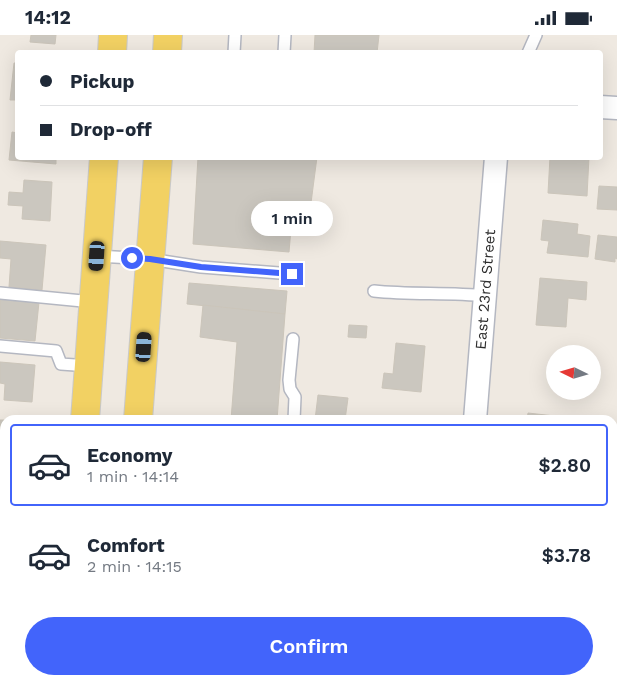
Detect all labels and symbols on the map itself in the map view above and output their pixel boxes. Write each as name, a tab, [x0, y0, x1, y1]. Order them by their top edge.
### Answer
callout: 1 min	[251, 201, 333, 237]
street label: East 23rd Street	[472, 228, 499, 350]
car	[88, 241, 105, 271]
route start	[121, 247, 143, 269]
route end	[281, 263, 303, 285]
car	[135, 332, 152, 362]
north arrow	[546, 345, 601, 400]

